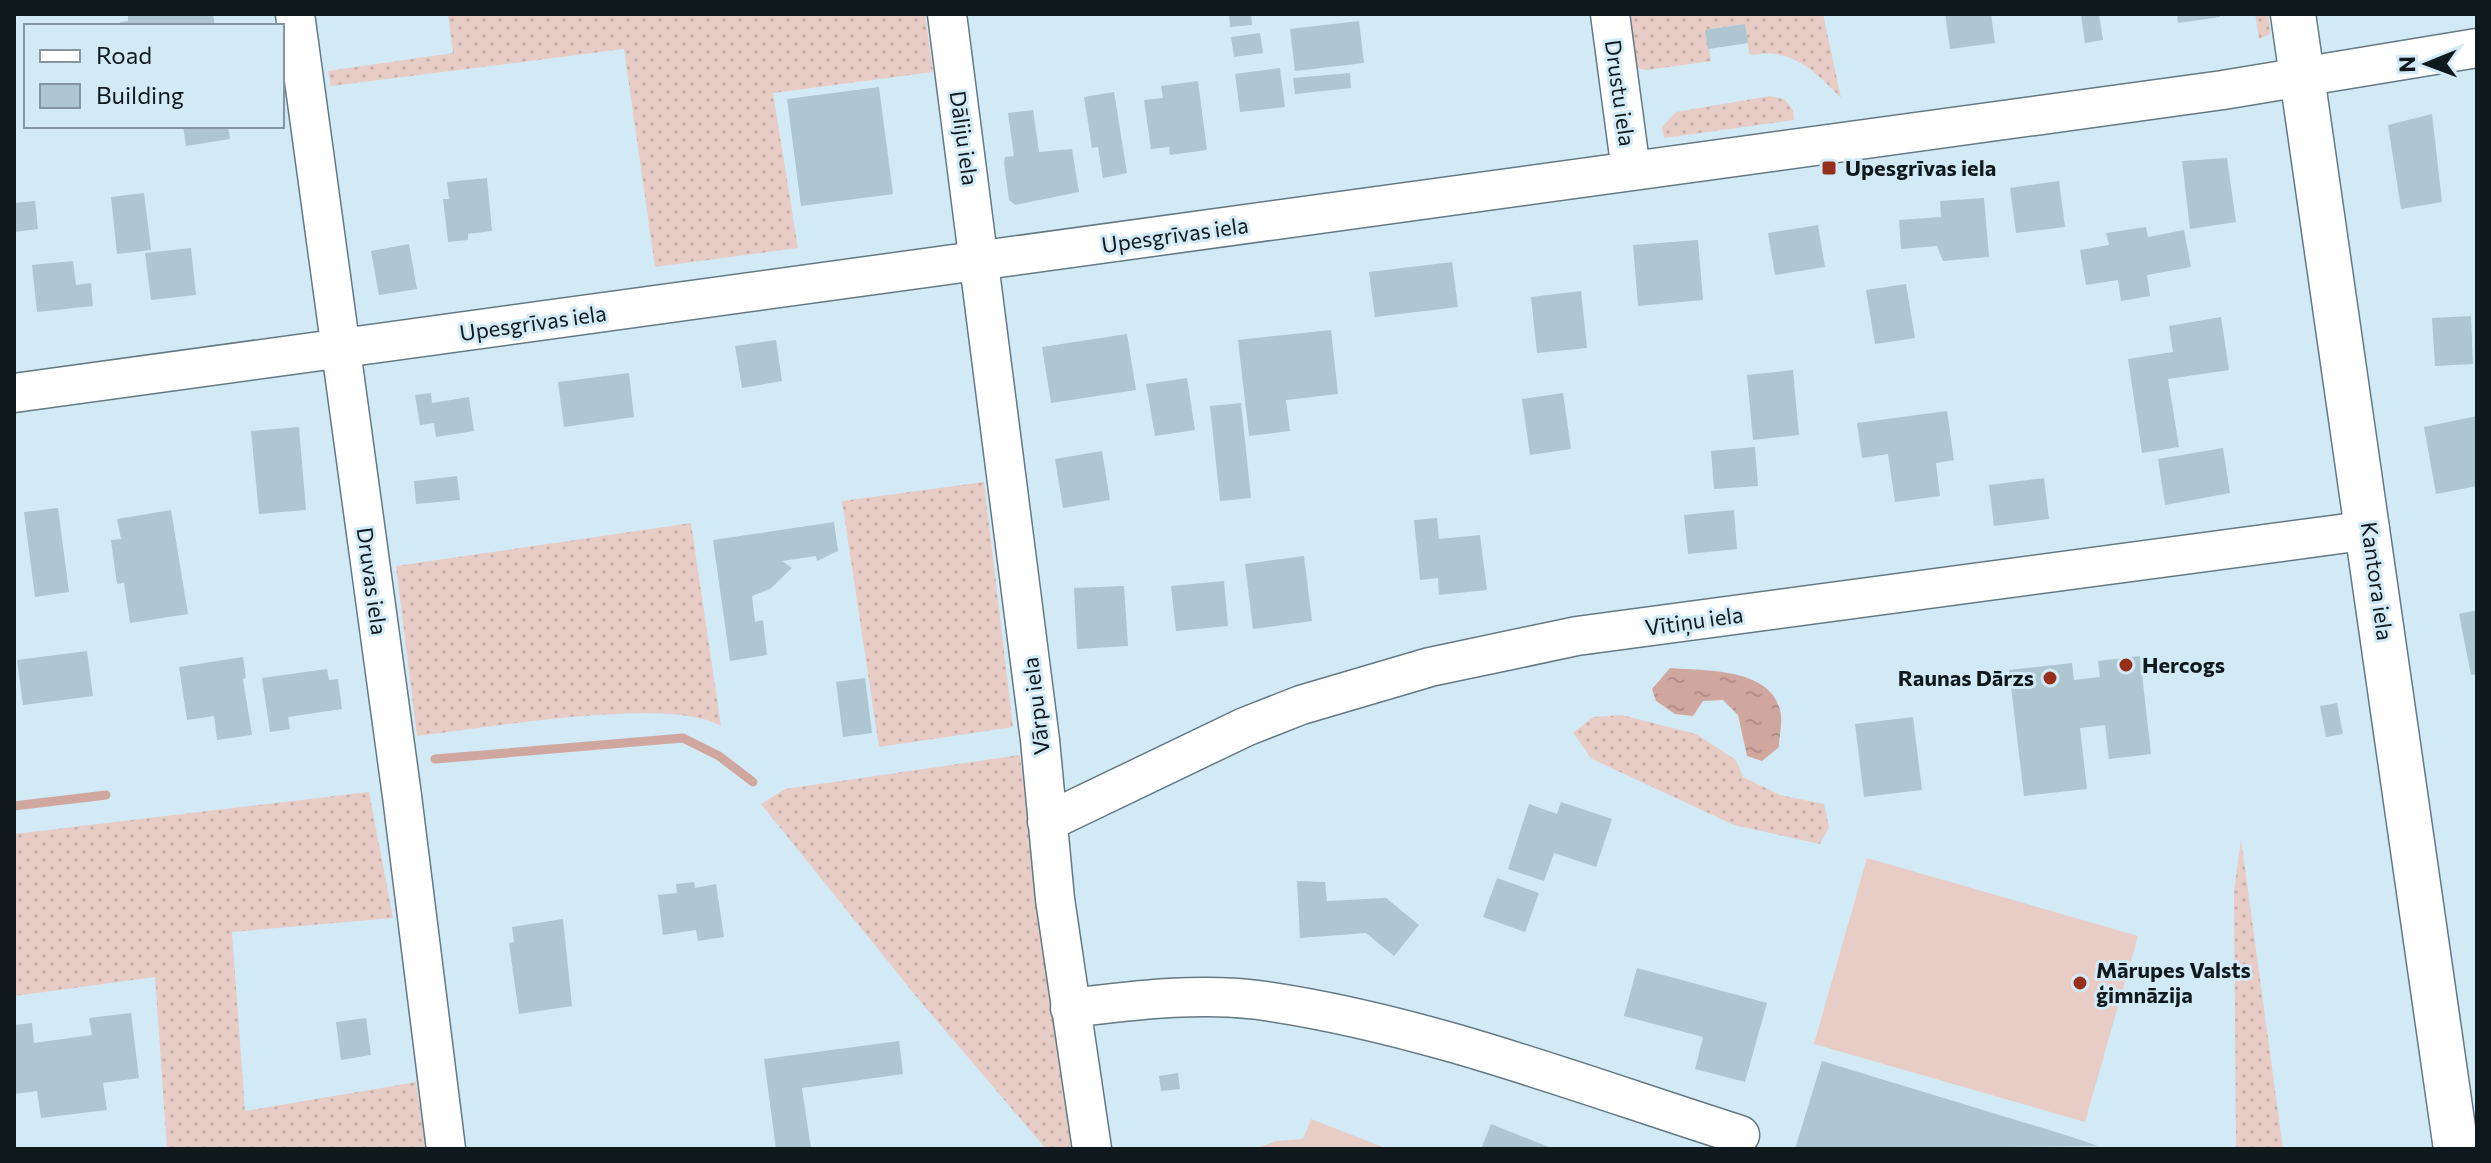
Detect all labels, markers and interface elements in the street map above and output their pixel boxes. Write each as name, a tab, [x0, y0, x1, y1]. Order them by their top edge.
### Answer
legend	[24, 24, 284, 128]
north arrow	[2387, 24, 2467, 104]
street label: Drustu iela	[1600, 38, 1641, 148]
text: Road	[96, 40, 152, 69]
text: N	[2393, 56, 2420, 73]
text: Building	[96, 80, 184, 109]
street label: Dāliju iela	[944, 89, 984, 187]
place label: Upesgrīvas iela	[1845, 154, 1996, 181]
marker: Upesgrīvas iela	[1820, 159, 1838, 177]
street label: Upesgrīvas iela	[1100, 211, 1250, 258]
street label: Upesgrīvas iela	[458, 299, 608, 346]
street label: Kantora iela	[2356, 520, 2399, 642]
street label: Druvas iela	[352, 525, 393, 637]
street label: Vītiņu iela	[1643, 600, 1745, 642]
place label: Hercogs	[2142, 651, 2225, 678]
street label: Vārpu iela	[1016, 656, 1055, 756]
marker: Hercogs	[2117, 656, 2135, 674]
place label: Raunas Dārzs	[1898, 664, 2034, 691]
marker: Raunas Dārzs	[2041, 669, 2059, 687]
place label: Mārupes Valsts ģimnāzija	[2096, 956, 2251, 1008]
marker: Mārupes Valsts ģimnāzija	[2071, 974, 2089, 992]

